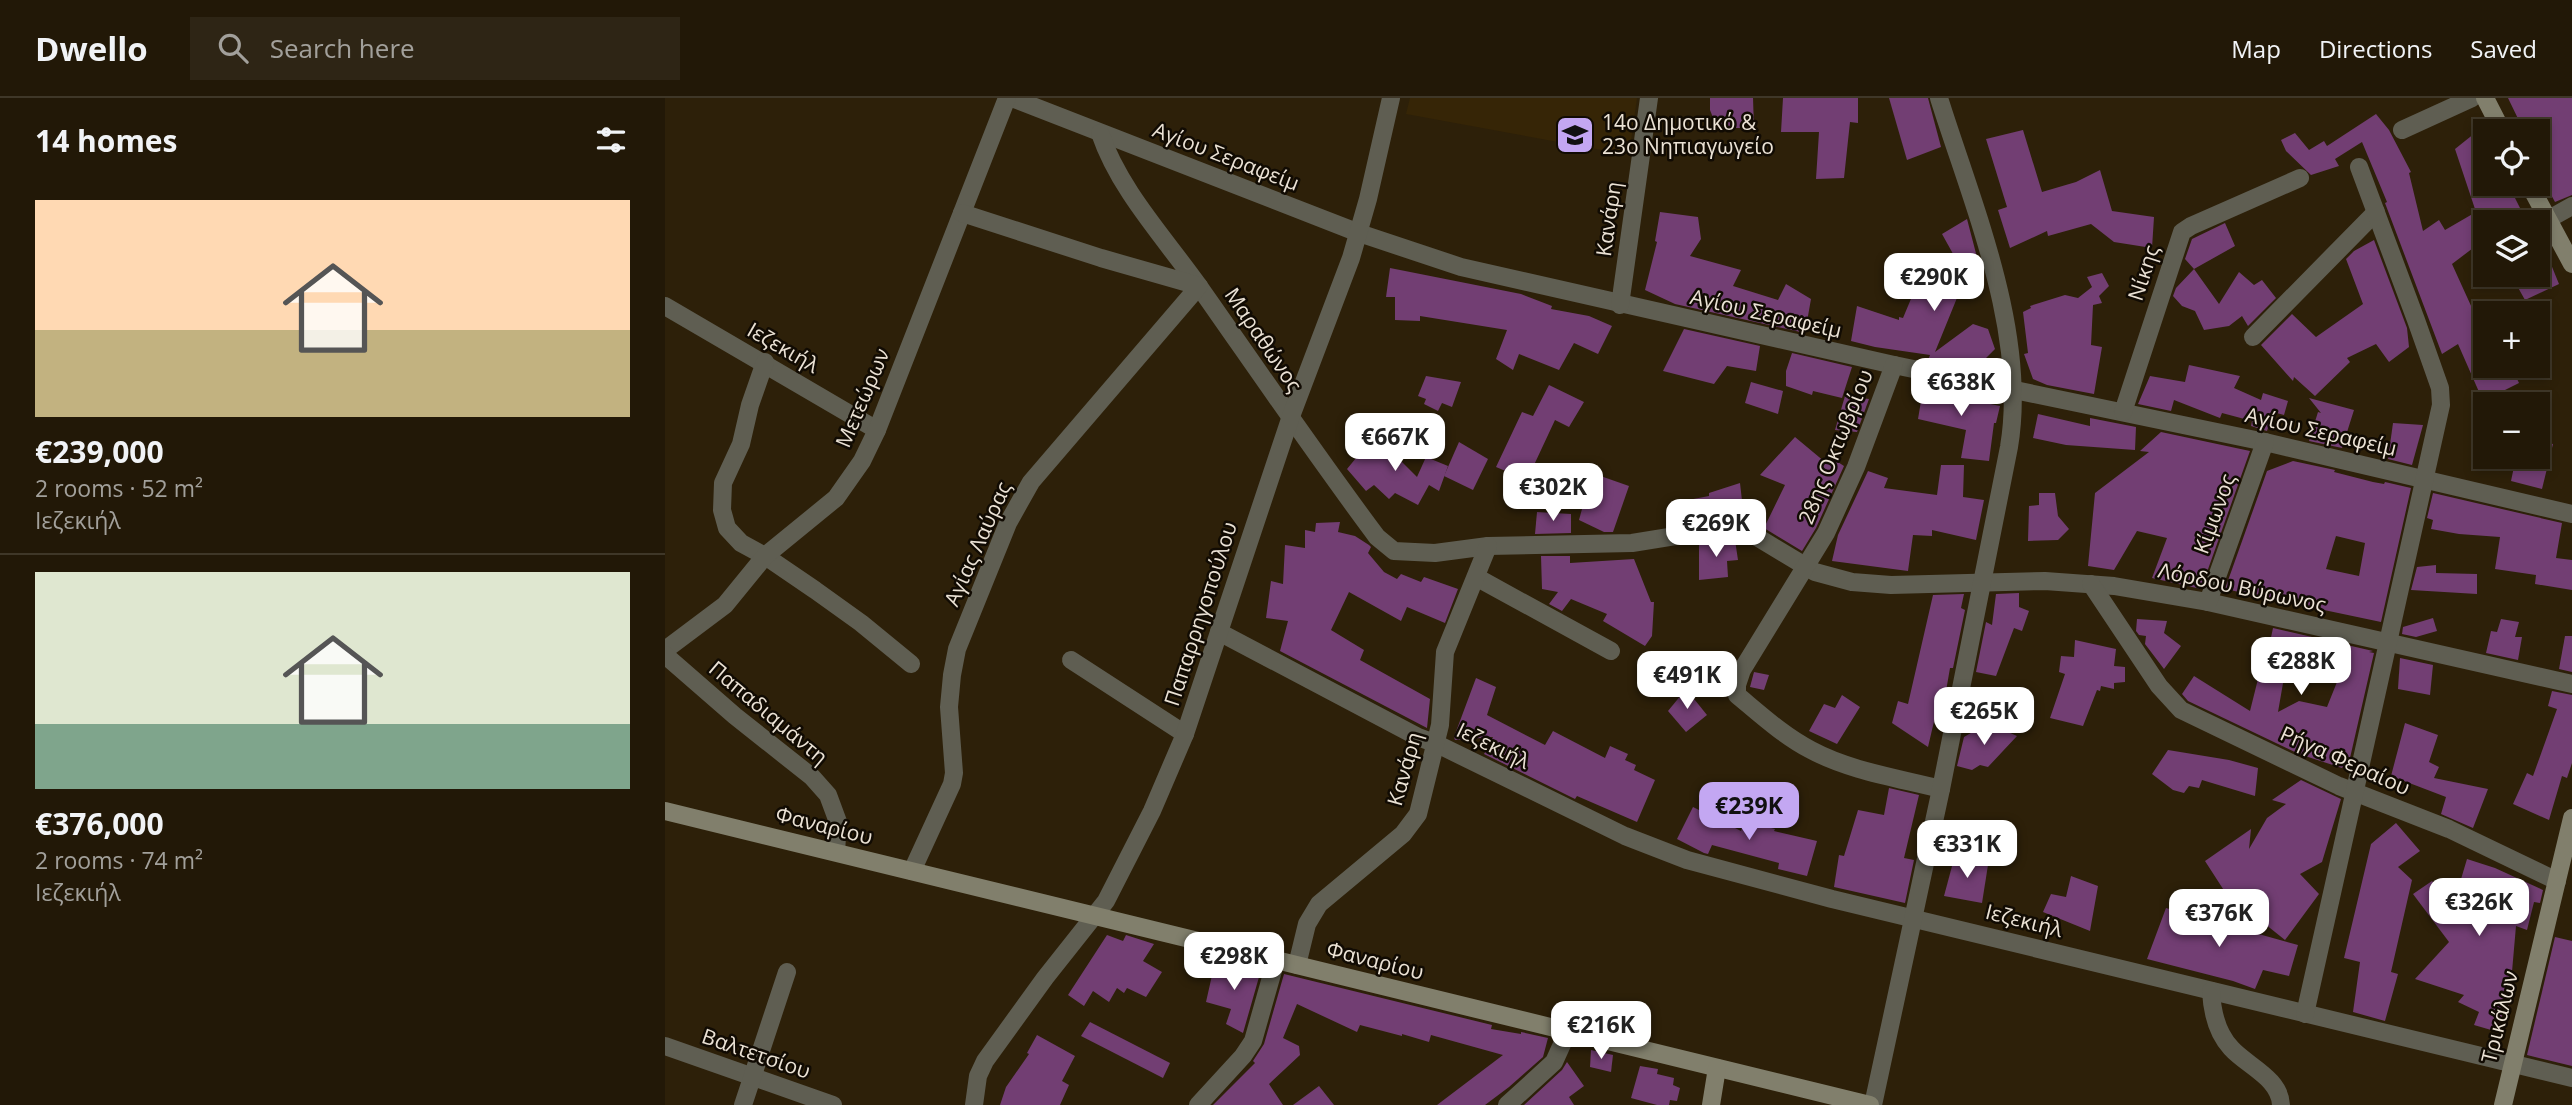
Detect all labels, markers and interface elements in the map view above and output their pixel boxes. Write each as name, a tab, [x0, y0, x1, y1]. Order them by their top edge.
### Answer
search box	[190, 17, 680, 80]
text: Dwello	[35, 26, 148, 71]
icon: search	[214, 29, 252, 67]
text: Search here	[270, 30, 415, 66]
text: Map	[2231, 32, 2281, 65]
text: Directions	[2319, 32, 2432, 65]
text: Saved	[2470, 32, 2537, 65]
place label: 14ο Δημοτικό & 23ο Νηπιαγωγείο	[1602, 108, 1774, 160]
school or university icon: 14ο Δημοτικό & 23ο Νηπιαγωγείο	[1554, 114, 1596, 156]
street label: Αγίου Σεραφείμ	[1149, 115, 1304, 197]
map controls	[2473, 119, 2550, 469]
button: locate	[2473, 119, 2550, 196]
text: 14 homes	[35, 120, 178, 161]
icon: filters	[592, 121, 630, 159]
street label: Κανάρη	[1589, 180, 1627, 258]
button: layers	[2473, 210, 2550, 287]
street label: Νίκης	[2121, 241, 2165, 304]
icon: home	[270, 245, 396, 371]
pin: €290K	[1885, 254, 1983, 313]
text: €290K	[1900, 260, 1968, 292]
street label: Μαραθώνος	[1219, 282, 1309, 397]
street label: Αγίου Σεραφείμ	[1688, 282, 1845, 344]
button: +	[2473, 301, 2550, 378]
street label: Ιεζεκιήλ	[743, 315, 825, 379]
street label: Μετεώρων	[829, 344, 896, 452]
pin: €638K	[1912, 358, 2010, 418]
street label: 28ης Οκτωβρίου	[1791, 365, 1879, 528]
text: €638K	[1927, 365, 1995, 397]
button: −	[2473, 392, 2550, 469]
street label: Αγίου Σεραφείμ	[2243, 400, 2400, 462]
pin: €667K	[1346, 414, 1444, 473]
text: €667K	[1361, 420, 1429, 452]
text: €239,000	[35, 431, 164, 472]
pin: €302K	[1504, 464, 1602, 523]
text: €302K	[1519, 470, 1587, 502]
street label: Κίμωνος	[2187, 470, 2241, 558]
text: 2 rooms · 52 m²	[35, 472, 203, 504]
street label: Αγίας Λαύρας	[937, 477, 1017, 610]
pin: €269K	[1667, 500, 1765, 559]
text: Ιεζεκιήλ	[35, 504, 121, 536]
text: €269K	[1682, 506, 1750, 538]
street label: Παπαρρηγοπούλου	[1157, 518, 1243, 709]
street label: Λόρδου Βύρωνος	[2156, 556, 2329, 618]
icon: home	[270, 617, 396, 743]
pin: €288K	[2252, 638, 2350, 697]
text: €288K	[2267, 644, 2335, 676]
pin: €491K	[1638, 652, 1736, 711]
street label: Παπαδιαμάντη	[703, 654, 834, 770]
text: €491K	[1653, 658, 1721, 690]
pin: €265K	[1935, 688, 2033, 747]
text: €265K	[1950, 694, 2018, 726]
street label: Ιεζεκιήλ	[1452, 715, 1535, 775]
street label: Ρήγα Φεραίου	[2276, 719, 2415, 801]
street label: Κανάρη	[1380, 729, 1428, 809]
pin: €239K	[1700, 782, 1798, 842]
text: €239K	[1715, 789, 1783, 821]
street label: Φαναρίου	[773, 799, 876, 851]
text: €376,000	[35, 803, 164, 844]
pin: €331K	[1918, 820, 2016, 880]
text: €331K	[1933, 827, 2001, 859]
text: 2 rooms · 74 m²	[35, 844, 203, 876]
text: Ιεζεκιήλ	[35, 876, 121, 908]
pin: €326K	[2430, 878, 2528, 938]
text: €326K	[2445, 885, 2513, 917]
pin: €376K	[2170, 890, 2268, 949]
text: €376K	[2185, 896, 2253, 928]
street label: Ιεζεκιήλ	[1983, 897, 2066, 943]
pin: €298K	[1185, 932, 1283, 992]
street label: Φαναρίου	[1324, 934, 1427, 986]
text: €298K	[1200, 939, 1268, 971]
street label: Τρικάλων	[2474, 968, 2524, 1066]
pin: €216K	[1552, 1002, 1650, 1061]
text: €216K	[1567, 1008, 1635, 1040]
street label: Βαλτετσίου	[698, 1021, 814, 1085]

